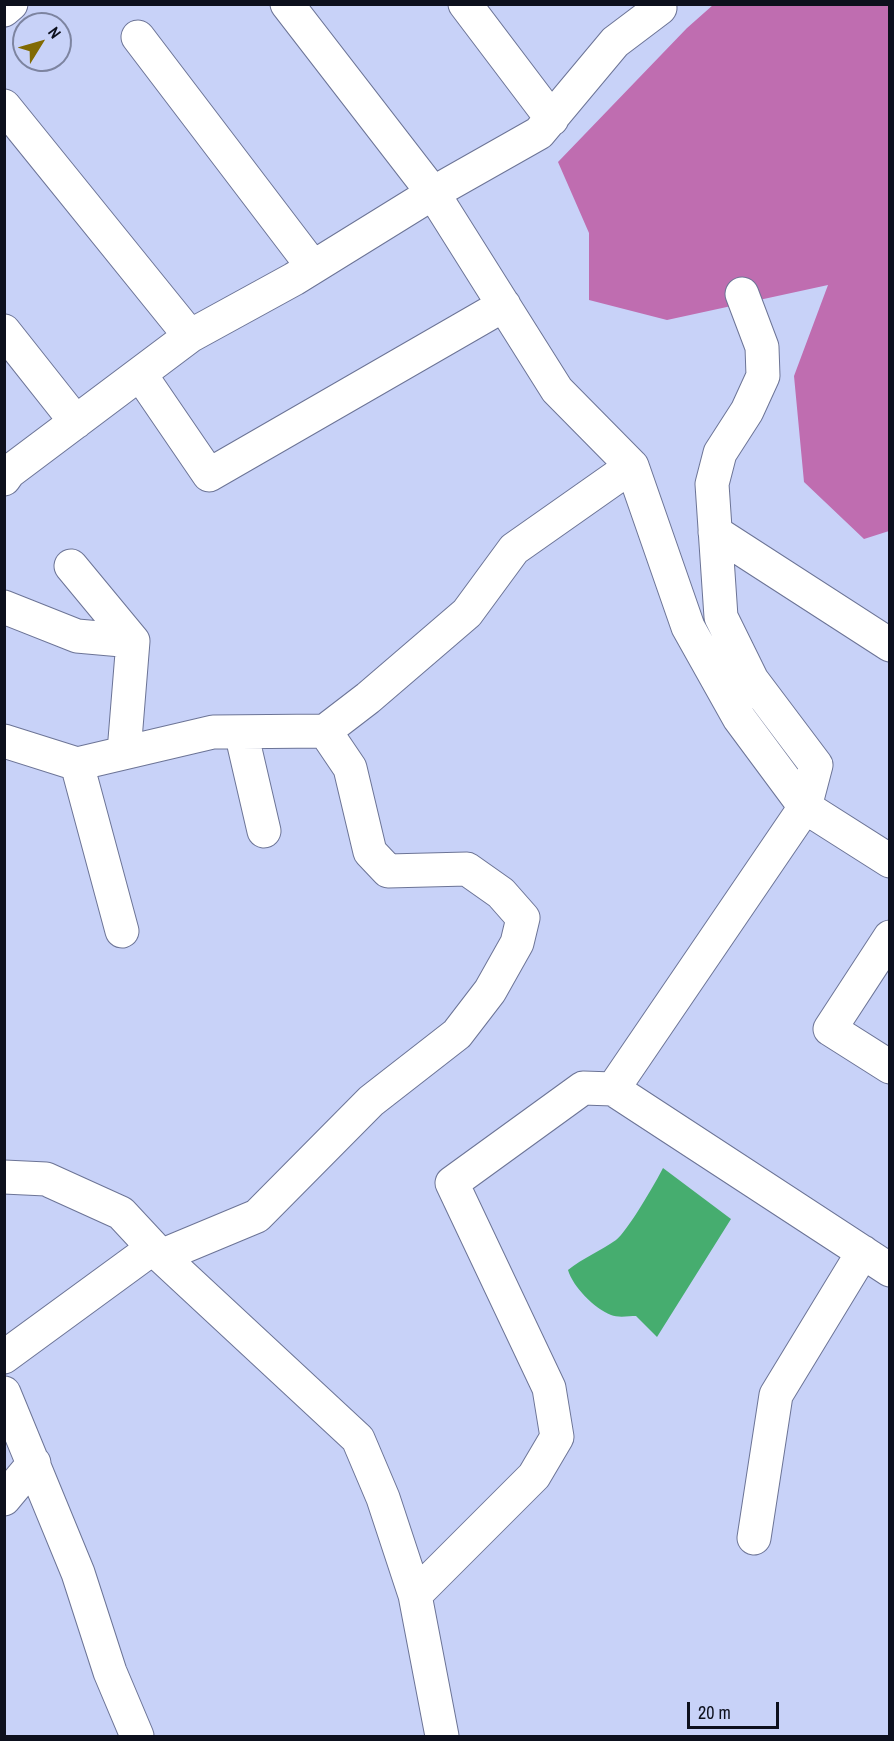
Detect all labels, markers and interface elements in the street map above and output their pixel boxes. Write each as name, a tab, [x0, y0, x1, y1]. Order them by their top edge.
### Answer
north arrow	[12, 12, 72, 72]
text: N	[43, 22, 66, 43]
scale bar	[690, 1690, 782, 1728]
text: 20 m	[698, 1700, 731, 1725]

